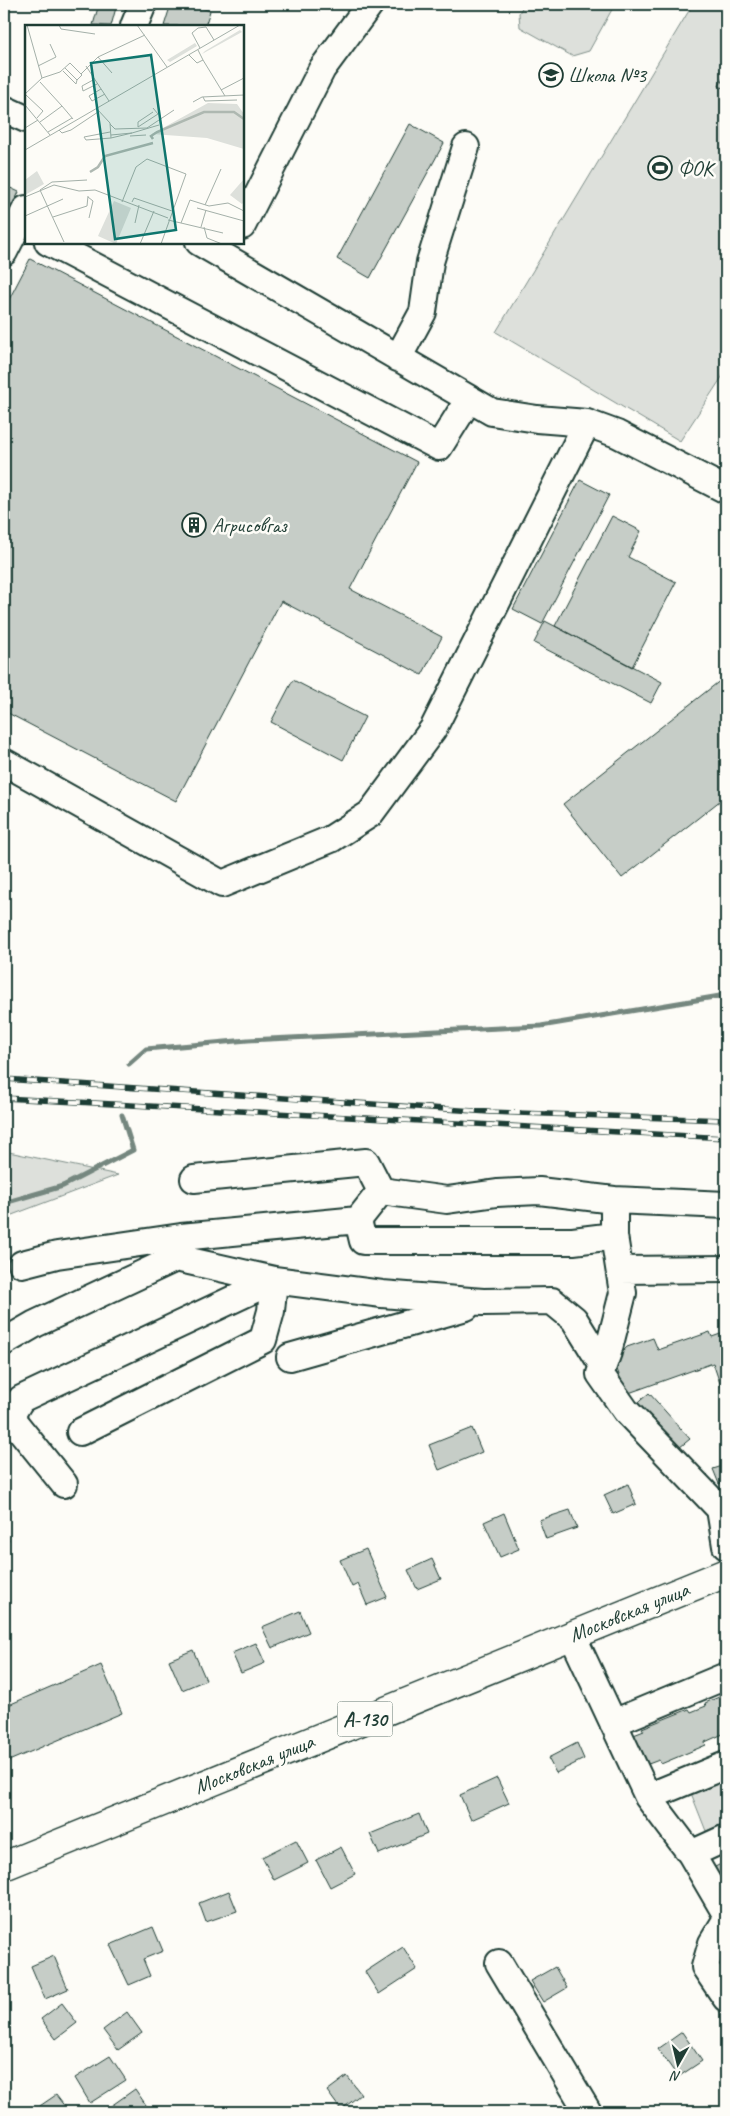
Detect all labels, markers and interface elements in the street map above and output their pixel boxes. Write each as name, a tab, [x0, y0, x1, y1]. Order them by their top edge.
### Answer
inset map	[25, 25, 244, 244]
school or university icon: Школа №3	[538, 62, 564, 88]
place label: Школа №3	[568, 62, 648, 88]
sports icon: ФОК	[647, 155, 673, 181]
place label: ФОК	[678, 155, 716, 181]
building icon: Агрисовгаз	[181, 512, 207, 538]
place label: Агрисовгаз	[212, 512, 288, 538]
street label: Московская улица	[565, 1575, 695, 1648]
road number: А-130	[338, 1702, 392, 1736]
street label: Московская улица	[190, 1727, 320, 1800]
north arrow	[652, 2038, 702, 2088]
text: N	[668, 2067, 682, 2085]

